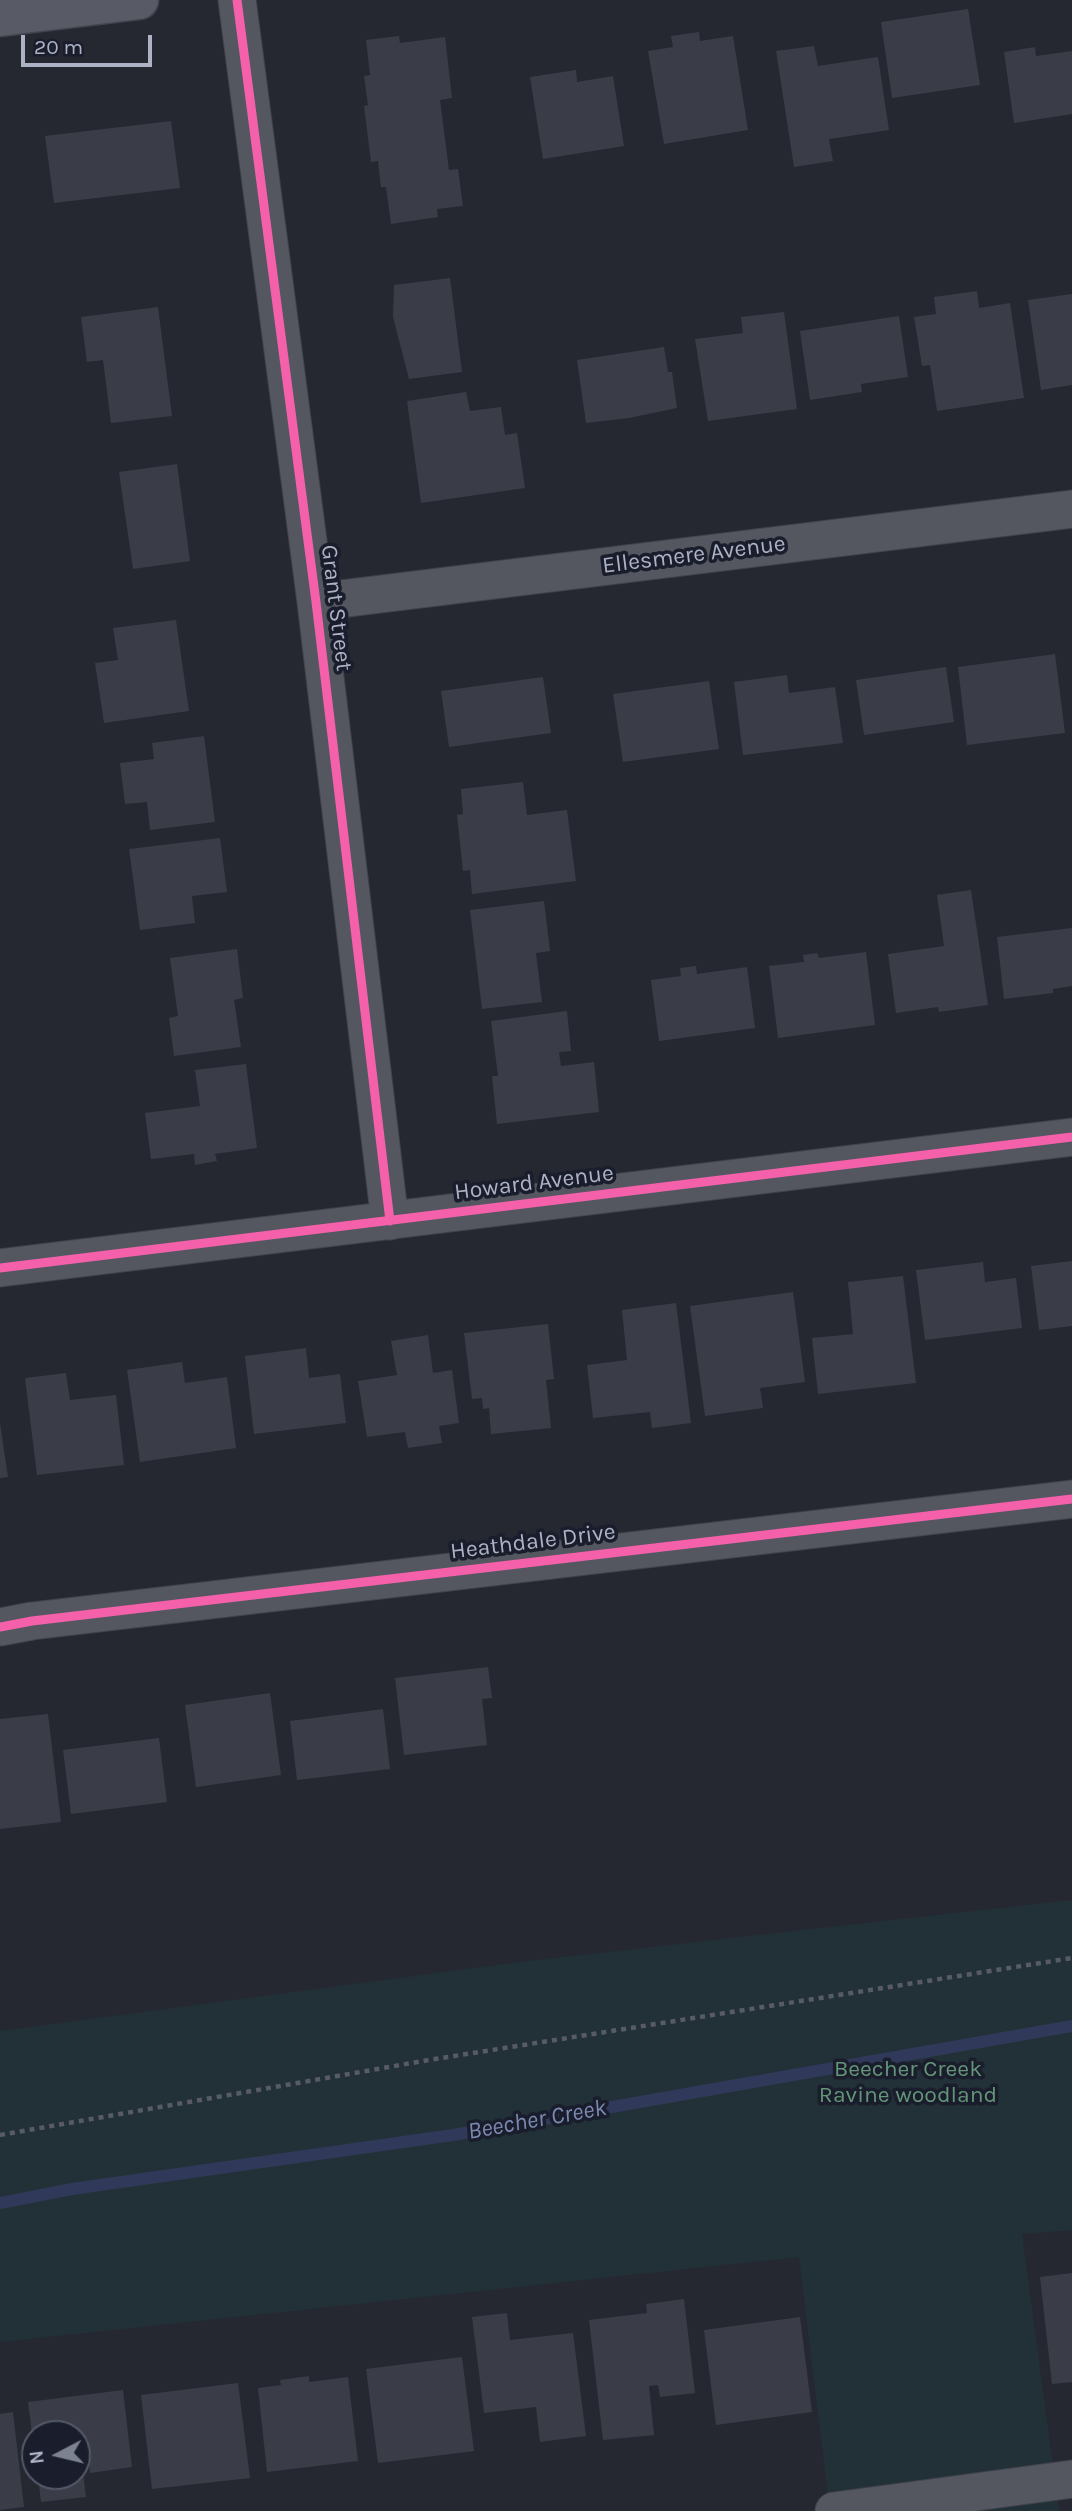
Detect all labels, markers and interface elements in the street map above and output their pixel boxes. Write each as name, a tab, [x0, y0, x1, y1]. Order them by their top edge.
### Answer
scale bar	[24, 21, 156, 65]
text: 20 m	[34, 35, 83, 59]
street label: Ellesmere Avenue	[601, 530, 787, 580]
street label: Grant Street	[315, 543, 357, 673]
street label: Howard Avenue	[453, 1160, 615, 1206]
street label: Heathdale Drive	[449, 1518, 617, 1566]
park label: Beecher Creek Ravine woodland	[819, 2055, 997, 2109]
water label: Beecher Creek	[465, 2094, 609, 2146]
north arrow	[21, 2420, 91, 2490]
text: N	[25, 2449, 49, 2465]

